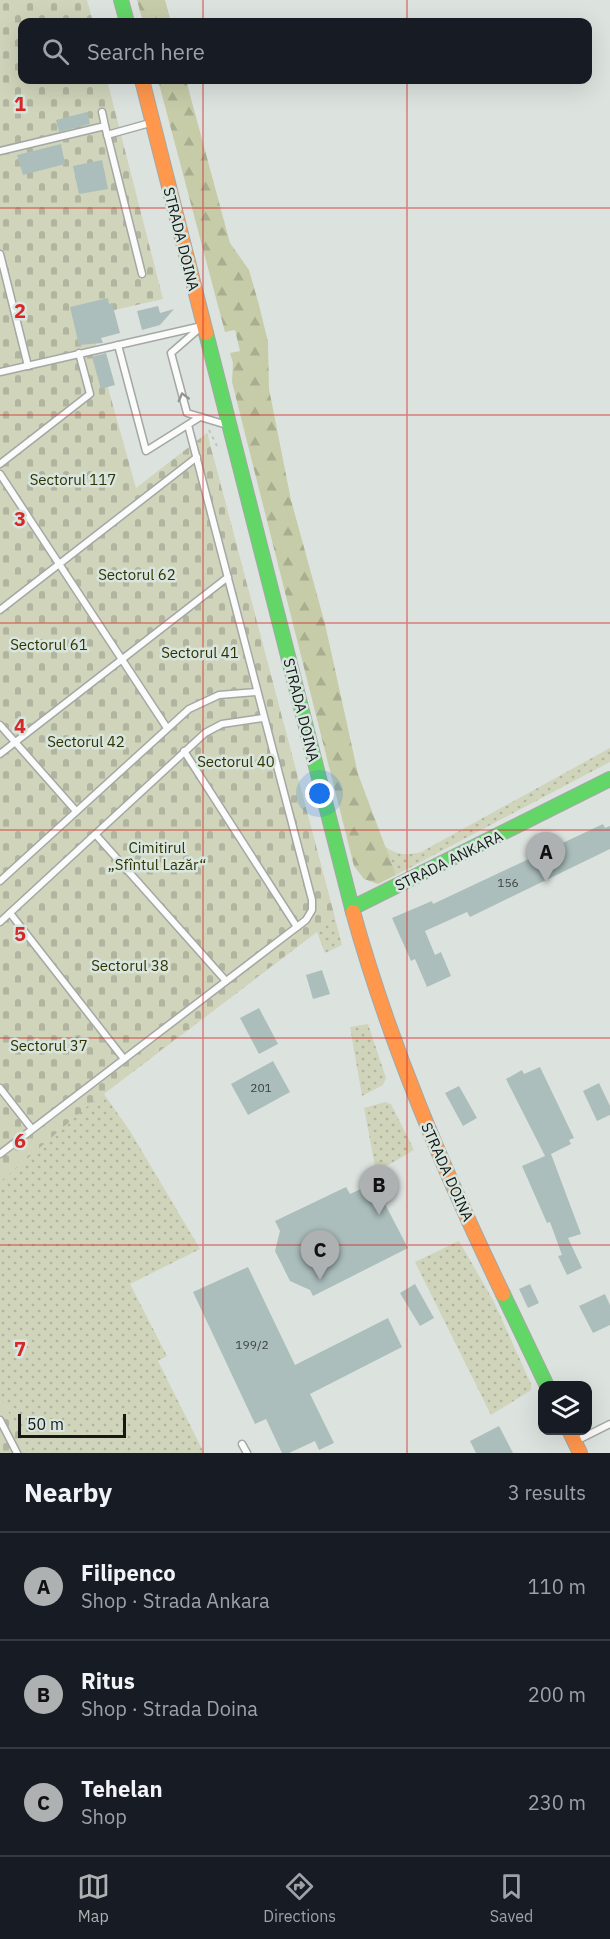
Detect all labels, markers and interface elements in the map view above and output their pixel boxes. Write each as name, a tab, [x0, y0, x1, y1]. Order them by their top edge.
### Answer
search box	[18, 18, 592, 84]
icon: search	[39, 35, 72, 68]
text: Search here	[87, 37, 205, 66]
text: 1	[14, 90, 26, 117]
street label: STRADA DOINA	[159, 185, 204, 293]
text: 2	[14, 297, 26, 324]
one-way arrow	[177, 392, 190, 402]
park label: Sectorul 117	[30, 470, 116, 489]
text: 3	[14, 505, 26, 532]
park label: Sectorul 62	[98, 565, 176, 584]
park label: Sectorul 61	[10, 635, 88, 654]
park label: Sectorul 41	[161, 643, 239, 662]
street label: STRADA DOINA	[279, 656, 324, 764]
text: 4	[14, 712, 26, 739]
park label: Sectorul 42	[47, 732, 125, 751]
park label: Sectorul 40	[197, 752, 275, 771]
your location	[305, 779, 334, 808]
street label: STRADA ANKARA	[392, 826, 506, 895]
pin: A	[526, 832, 566, 882]
park label: Cimitirul „Sfîntul Lazăr“	[108, 838, 206, 874]
house number: 156	[497, 875, 519, 890]
text: 5	[14, 920, 26, 947]
park label: Sectorul 38	[91, 956, 169, 975]
park label: Sectorul 37	[10, 1036, 88, 1055]
house number: 201	[250, 1080, 272, 1095]
street label: STRADA DOINA	[417, 1119, 478, 1225]
text: 6	[14, 1127, 26, 1154]
pin: B	[360, 1166, 398, 1215]
pin: C	[300, 1230, 340, 1280]
text: 7	[14, 1335, 26, 1362]
house number: 199/2	[235, 1337, 269, 1352]
map controls	[538, 1381, 592, 1435]
button: layers	[538, 1381, 592, 1435]
scale bar	[18, 1411, 126, 1438]
text: 50 m	[27, 1414, 64, 1434]
text: Nearby	[24, 1475, 112, 1509]
text: 3 results	[508, 1479, 586, 1506]
text: Filipenco	[81, 1558, 176, 1587]
text: A	[37, 1573, 50, 1600]
text: 110 m	[528, 1573, 586, 1600]
text: Shop · Strada Ankara	[81, 1587, 270, 1614]
text: Ritus	[81, 1666, 135, 1695]
text: B	[37, 1681, 50, 1708]
text: 200 m	[528, 1681, 586, 1708]
text: Shop · Strada Doina	[81, 1695, 258, 1722]
text: Tehelan	[81, 1774, 163, 1803]
text: C	[37, 1789, 50, 1816]
text: 230 m	[528, 1789, 586, 1816]
text: Shop	[81, 1803, 127, 1830]
tab: Map	[77, 1870, 110, 1926]
tab: Directions	[263, 1870, 336, 1926]
tab: Saved	[490, 1870, 533, 1926]

